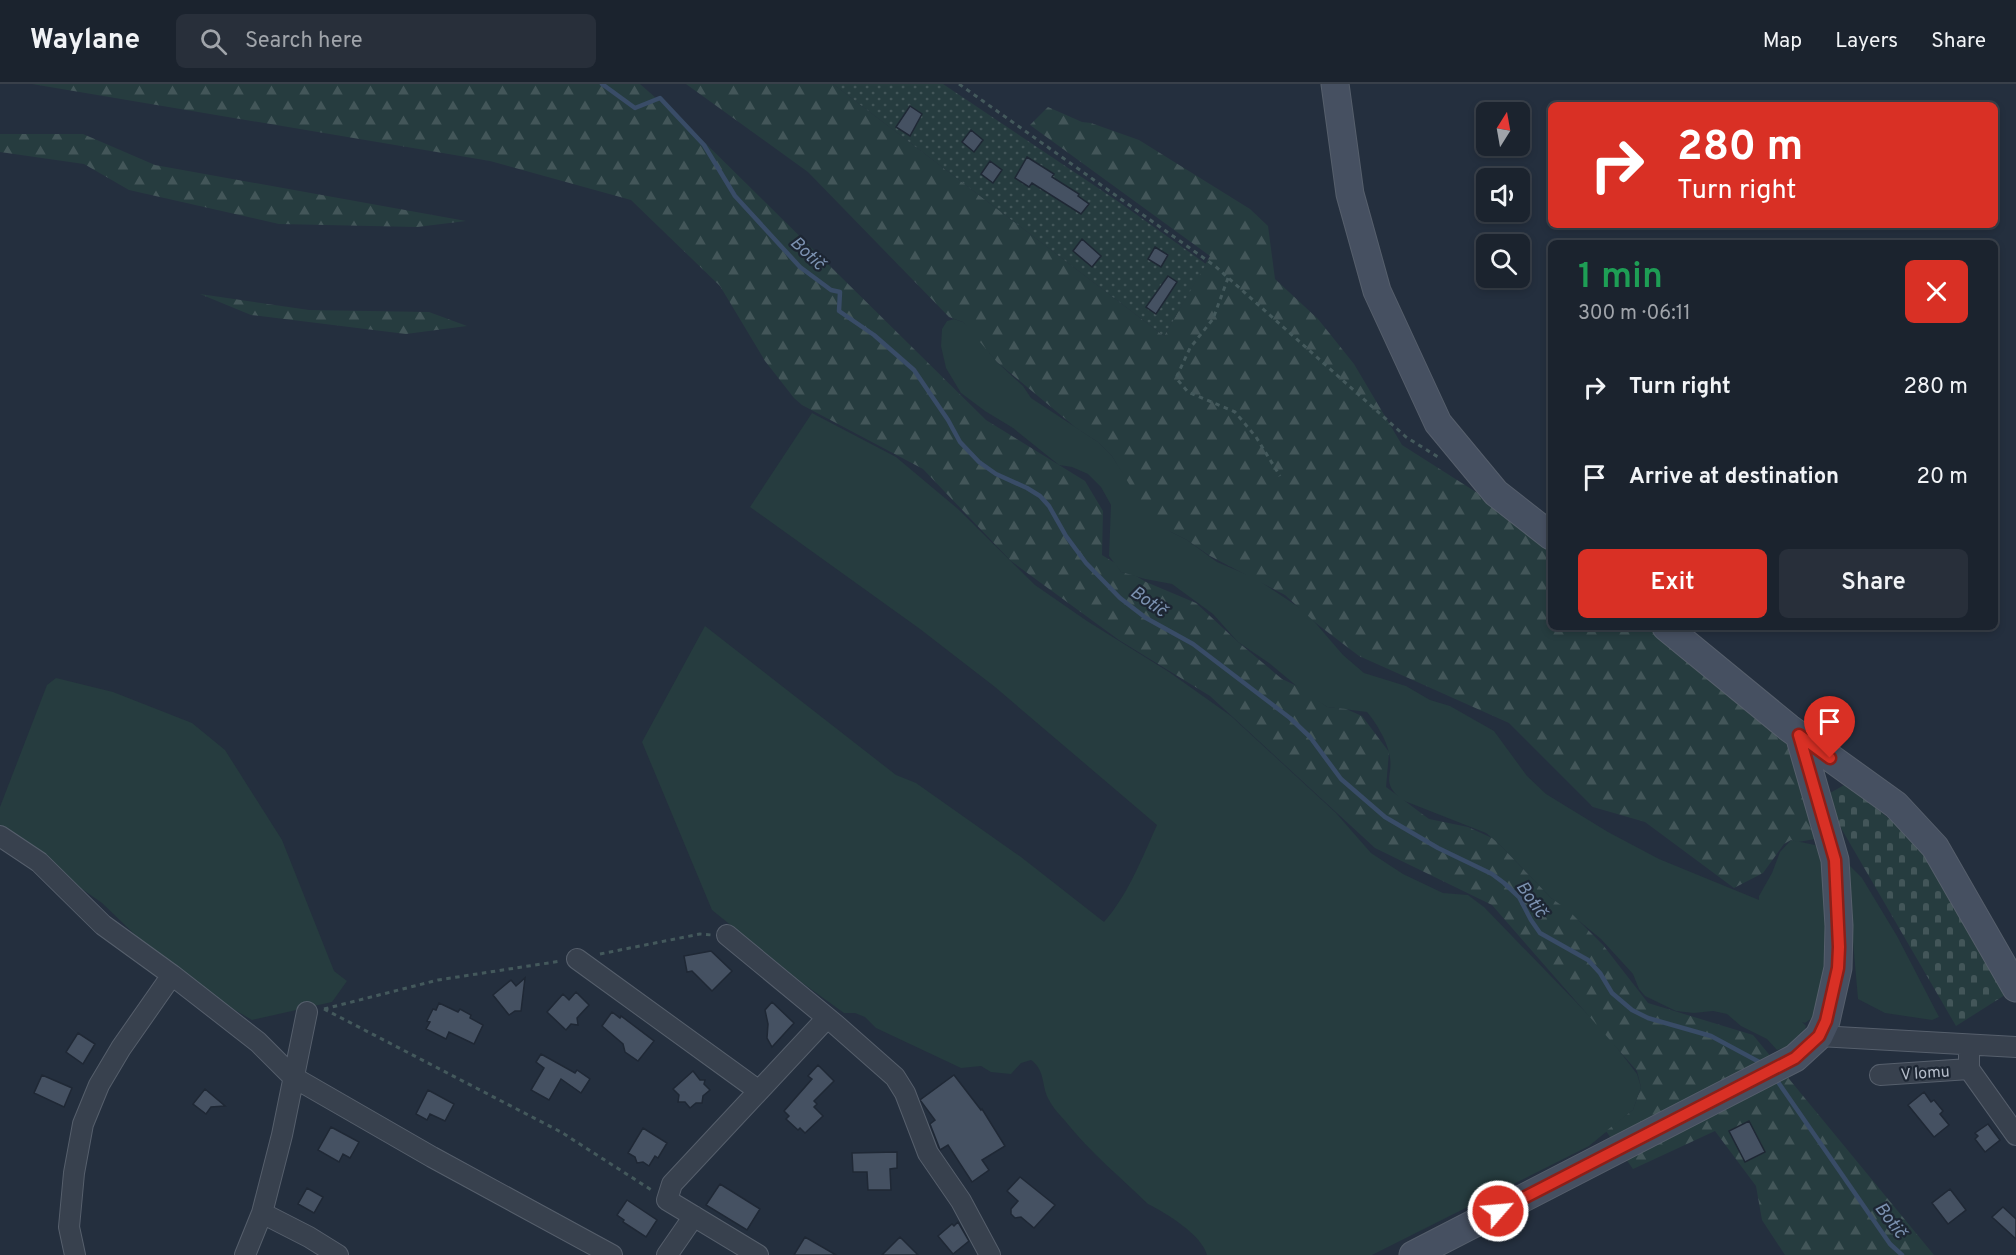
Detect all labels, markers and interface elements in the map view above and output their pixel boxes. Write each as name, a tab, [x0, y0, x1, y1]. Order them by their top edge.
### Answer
search box	[176, 14, 596, 68]
text: Waylane	[30, 23, 140, 59]
icon: search	[197, 25, 230, 58]
text: Search here	[245, 28, 363, 55]
text: Map	[1763, 28, 1802, 55]
text: Layers	[1835, 28, 1898, 55]
text: Share	[1931, 28, 1986, 55]
north arrow	[1476, 102, 1530, 156]
map controls	[1476, 102, 1530, 288]
text: 280 m	[1677, 122, 1803, 175]
icon: right	[1578, 126, 1656, 204]
button: sound	[1476, 168, 1530, 222]
text: Turn right	[1677, 174, 1796, 208]
water label: Botič	[785, 232, 831, 278]
button: search	[1476, 234, 1530, 288]
text: 1 min	[1578, 255, 1663, 301]
button: close	[1905, 260, 1968, 323]
text: 300 m · 06:11	[1578, 301, 1691, 327]
icon: right	[1578, 371, 1611, 404]
text: Turn right	[1629, 374, 1731, 401]
text: 280 m	[1903, 374, 1968, 401]
icon: arrive	[1578, 461, 1611, 494]
text: Arrive at destination	[1629, 464, 1839, 491]
text: 20 m	[1917, 464, 1968, 491]
button: Exit	[1578, 549, 1767, 618]
button: Share	[1779, 549, 1968, 618]
water label: Botič	[1125, 581, 1173, 624]
pin	[1804, 696, 1855, 758]
icon: arrive	[1813, 705, 1846, 738]
water label: Botič	[1510, 877, 1553, 925]
street label: V lomu	[1900, 1062, 1950, 1086]
position arrow	[1466, 1179, 1530, 1243]
water label: Botič	[1869, 1198, 1912, 1246]

